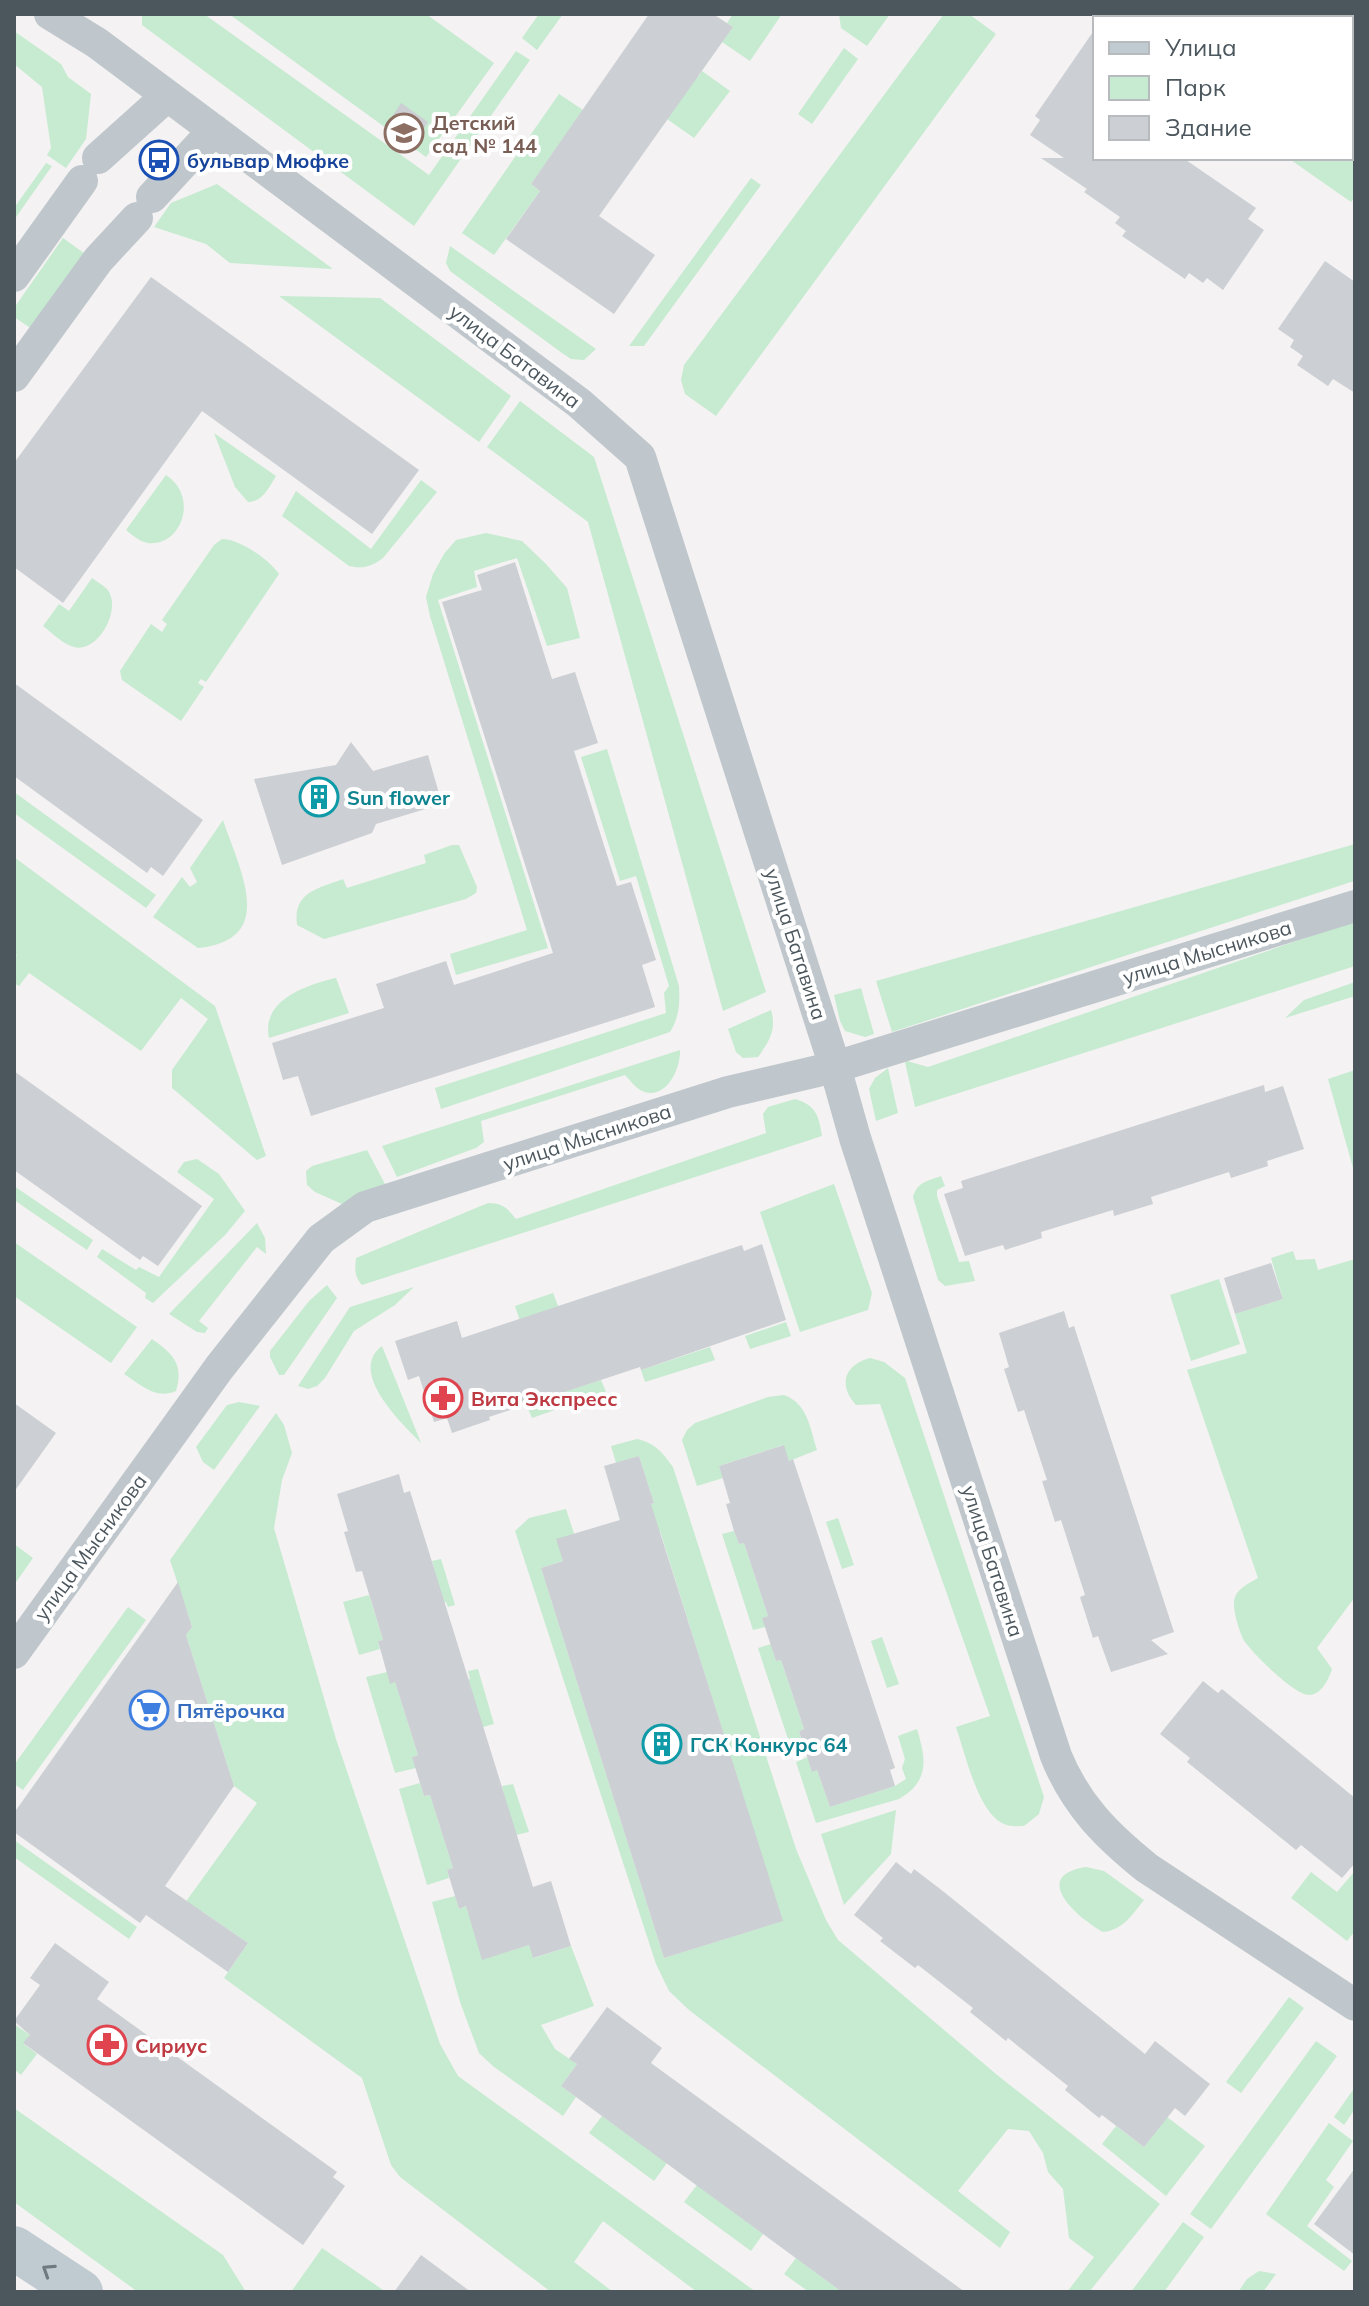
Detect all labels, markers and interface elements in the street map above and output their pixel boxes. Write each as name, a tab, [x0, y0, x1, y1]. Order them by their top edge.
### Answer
legend	[1093, 16, 1353, 160]
text: Улица	[1164, 32, 1237, 62]
text: Парк	[1165, 72, 1226, 102]
place label: Детский сад № 144	[432, 110, 537, 158]
school or university icon: Детский сад № 144	[383, 112, 425, 154]
text: Здание	[1165, 112, 1252, 142]
bus stop icon: бульвар Мюфке	[138, 139, 180, 181]
place label: бульвар Мюфке	[187, 148, 349, 173]
street label: улица Батавина	[444, 299, 586, 413]
building icon: Sun flower	[298, 776, 340, 818]
place label: Sun flower	[347, 785, 450, 810]
street label: улица Батавина	[760, 865, 832, 1023]
street label: улица Мысникова	[1120, 914, 1294, 990]
street label: улица Мысникова	[500, 1098, 674, 1176]
pharmacy icon: Вита Экспресс	[422, 1377, 464, 1419]
place label: Вита Экспресс	[471, 1386, 618, 1411]
street label: улица Мысникова	[28, 1469, 152, 1625]
street label: улица Батавина	[957, 1482, 1029, 1640]
supermarket icon: Пятёрочка	[128, 1689, 170, 1731]
place label: Пятёрочка	[177, 1698, 285, 1723]
building icon: ГСК Конкурс 64	[641, 1723, 683, 1765]
place label: ГСК Конкурс 64	[690, 1732, 847, 1757]
pharmacy icon: Сириус	[86, 2024, 128, 2066]
place label: Сириус	[135, 2033, 207, 2058]
one-way arrow	[42, 2265, 56, 2280]

